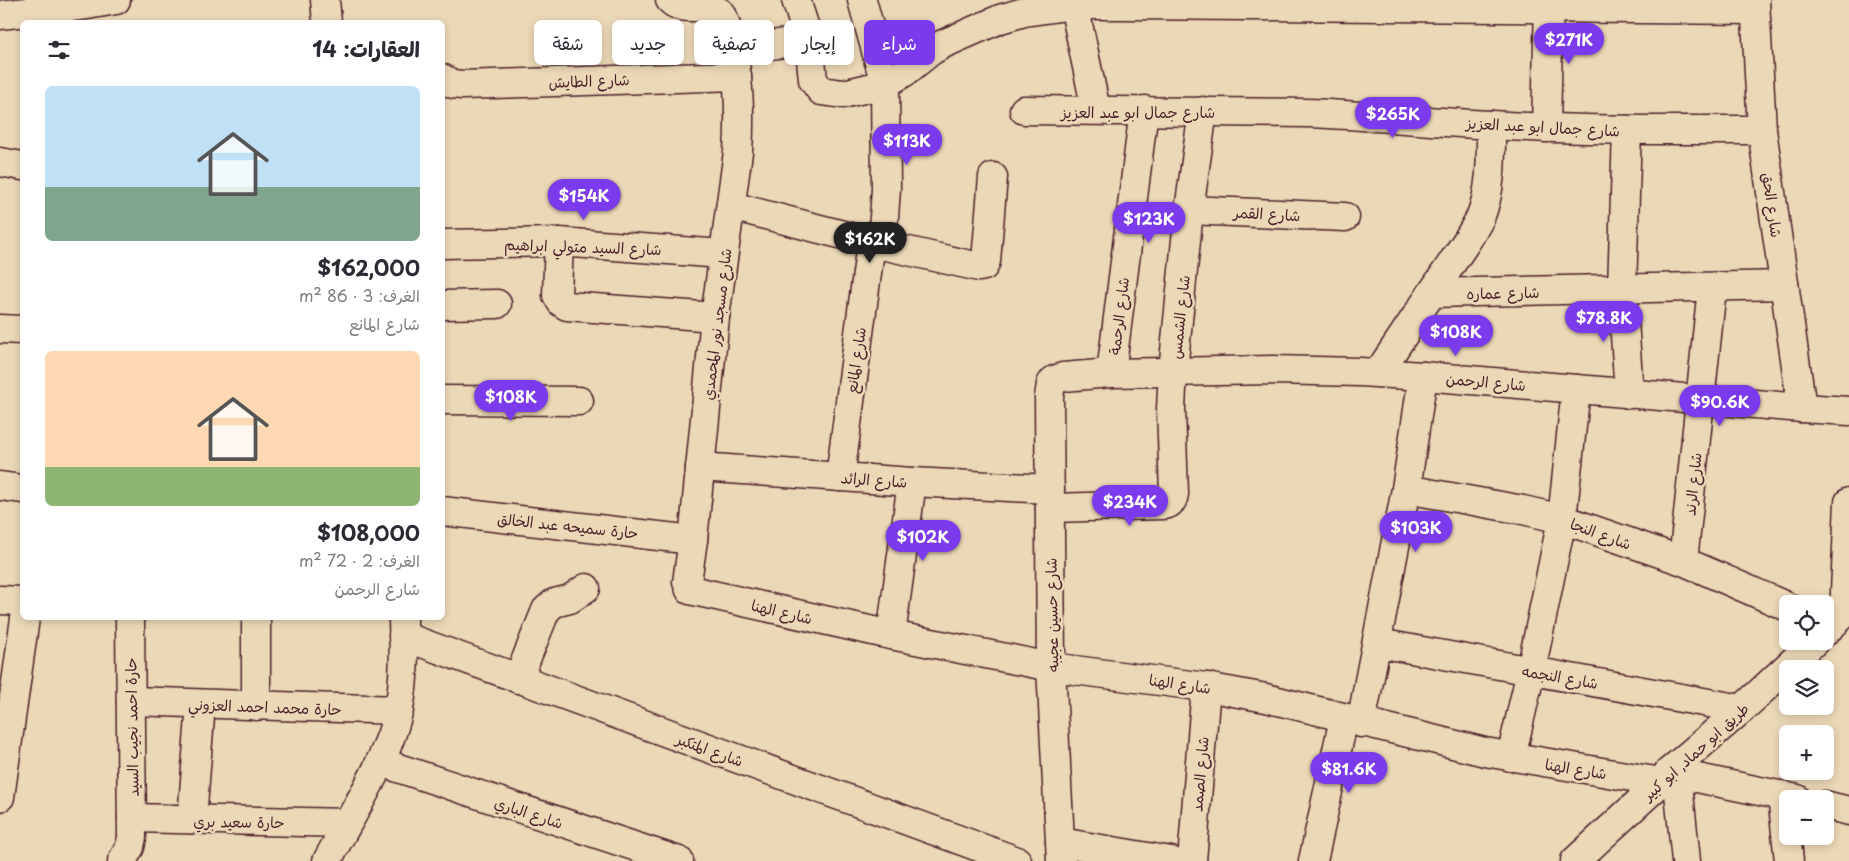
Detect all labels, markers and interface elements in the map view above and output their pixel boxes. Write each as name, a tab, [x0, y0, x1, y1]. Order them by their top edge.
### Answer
chip: شقة	[534, 20, 602, 65]
chip: جديد	[612, 20, 684, 65]
chip: تصفية	[694, 20, 774, 65]
chip: إيجار	[784, 20, 854, 65]
chip: شراء	[864, 20, 935, 65]
pin: $271K	[1534, 22, 1604, 65]
text: $271K	[1545, 27, 1593, 51]
text: العقارات: 14	[312, 32, 420, 64]
icon: filters	[45, 36, 73, 64]
street label: شارع الطايش	[548, 67, 630, 93]
pin: $265K	[1358, 96, 1428, 139]
street label: شارع جمال ابو عبد العزيز	[1059, 100, 1215, 123]
text: $265K	[1366, 101, 1420, 125]
street label: شارع جمال ابو عبد العزيز	[1463, 110, 1621, 142]
icon: home	[188, 119, 278, 209]
pin: $113K	[872, 124, 942, 166]
text: $113K	[883, 128, 931, 152]
street label: شارع الحق	[1757, 171, 1789, 239]
pin: $154K	[549, 178, 619, 221]
text: $154K	[559, 183, 609, 207]
street label: شارع القمر	[1232, 200, 1301, 226]
pin: $123K	[1114, 202, 1184, 244]
text: $123K	[1123, 206, 1175, 230]
pin: $162K	[835, 222, 905, 264]
text: $162K	[845, 226, 895, 250]
street label: شارع السيد متولي ابراهيم	[504, 232, 662, 263]
street label: شارع مسجد نور المحمدي	[695, 247, 738, 401]
text: $162,000	[317, 251, 420, 283]
street label: شارع الشمس	[1163, 274, 1195, 360]
street label: شارع الرحمة	[1102, 276, 1134, 356]
street label: شارع عماره	[1466, 280, 1540, 304]
text: الغرف: 3 · 86 m²	[299, 283, 420, 307]
pin: $78.8K	[1563, 300, 1645, 343]
text: $78.8K	[1576, 305, 1632, 329]
text: شارع المانع	[349, 311, 420, 335]
pin: $108K	[1421, 314, 1491, 357]
text: $108K	[1430, 319, 1482, 343]
street label: شارع المانع	[839, 325, 872, 395]
street label: شارع الرحمن	[1445, 366, 1527, 396]
pin: $108K	[476, 380, 546, 422]
icon: home	[188, 384, 278, 474]
text: $108K	[485, 384, 537, 408]
pin: $90.6K	[1679, 384, 1761, 427]
text: $90.6K	[1690, 389, 1750, 413]
street label: شارع الرند	[1677, 451, 1707, 517]
street label: شارع الرائد	[840, 465, 908, 493]
pin: $234K	[1095, 484, 1165, 527]
text: $234K	[1103, 489, 1157, 513]
street label: حارة سميحه عبد الخالق	[496, 506, 640, 544]
pin: $103K	[1381, 510, 1451, 553]
street label: شارع النجا	[1567, 511, 1635, 555]
text: $103K	[1391, 515, 1441, 539]
text: $108,000	[317, 516, 420, 548]
pin: $102K	[888, 520, 958, 562]
text: $102K	[897, 524, 949, 548]
text: الغرف: 2 · 72 m²	[299, 548, 420, 572]
street label: شارع حسين عجيبه	[1039, 558, 1063, 672]
text: شارع الرحمن	[335, 576, 420, 600]
street label: شارع الهنا	[749, 593, 815, 629]
map controls	[1779, 595, 1834, 845]
button: locate	[1779, 595, 1834, 650]
street label: حارة احمد نجيب السيد	[118, 657, 144, 797]
street label: شارع النجمه	[1520, 658, 1600, 694]
button: layers	[1779, 660, 1834, 715]
street label: شارع الهنا	[1148, 667, 1212, 699]
street label: حارة محمد احمد العزوني	[188, 692, 342, 723]
street label: طريق ابو حماد, ابو كبير	[1636, 697, 1753, 806]
button: +	[1779, 725, 1834, 780]
street label: شارع المتكبر	[671, 726, 747, 772]
street label: شارع الصمد	[1184, 735, 1214, 813]
pin: $81.6K	[1308, 752, 1390, 794]
street label: شارع الهنا	[1543, 752, 1609, 784]
text: $81.6K	[1321, 756, 1377, 780]
street label: شارع الباري	[491, 790, 566, 835]
button: −	[1779, 790, 1834, 845]
street label: حارة سعيد بري	[193, 809, 285, 834]

